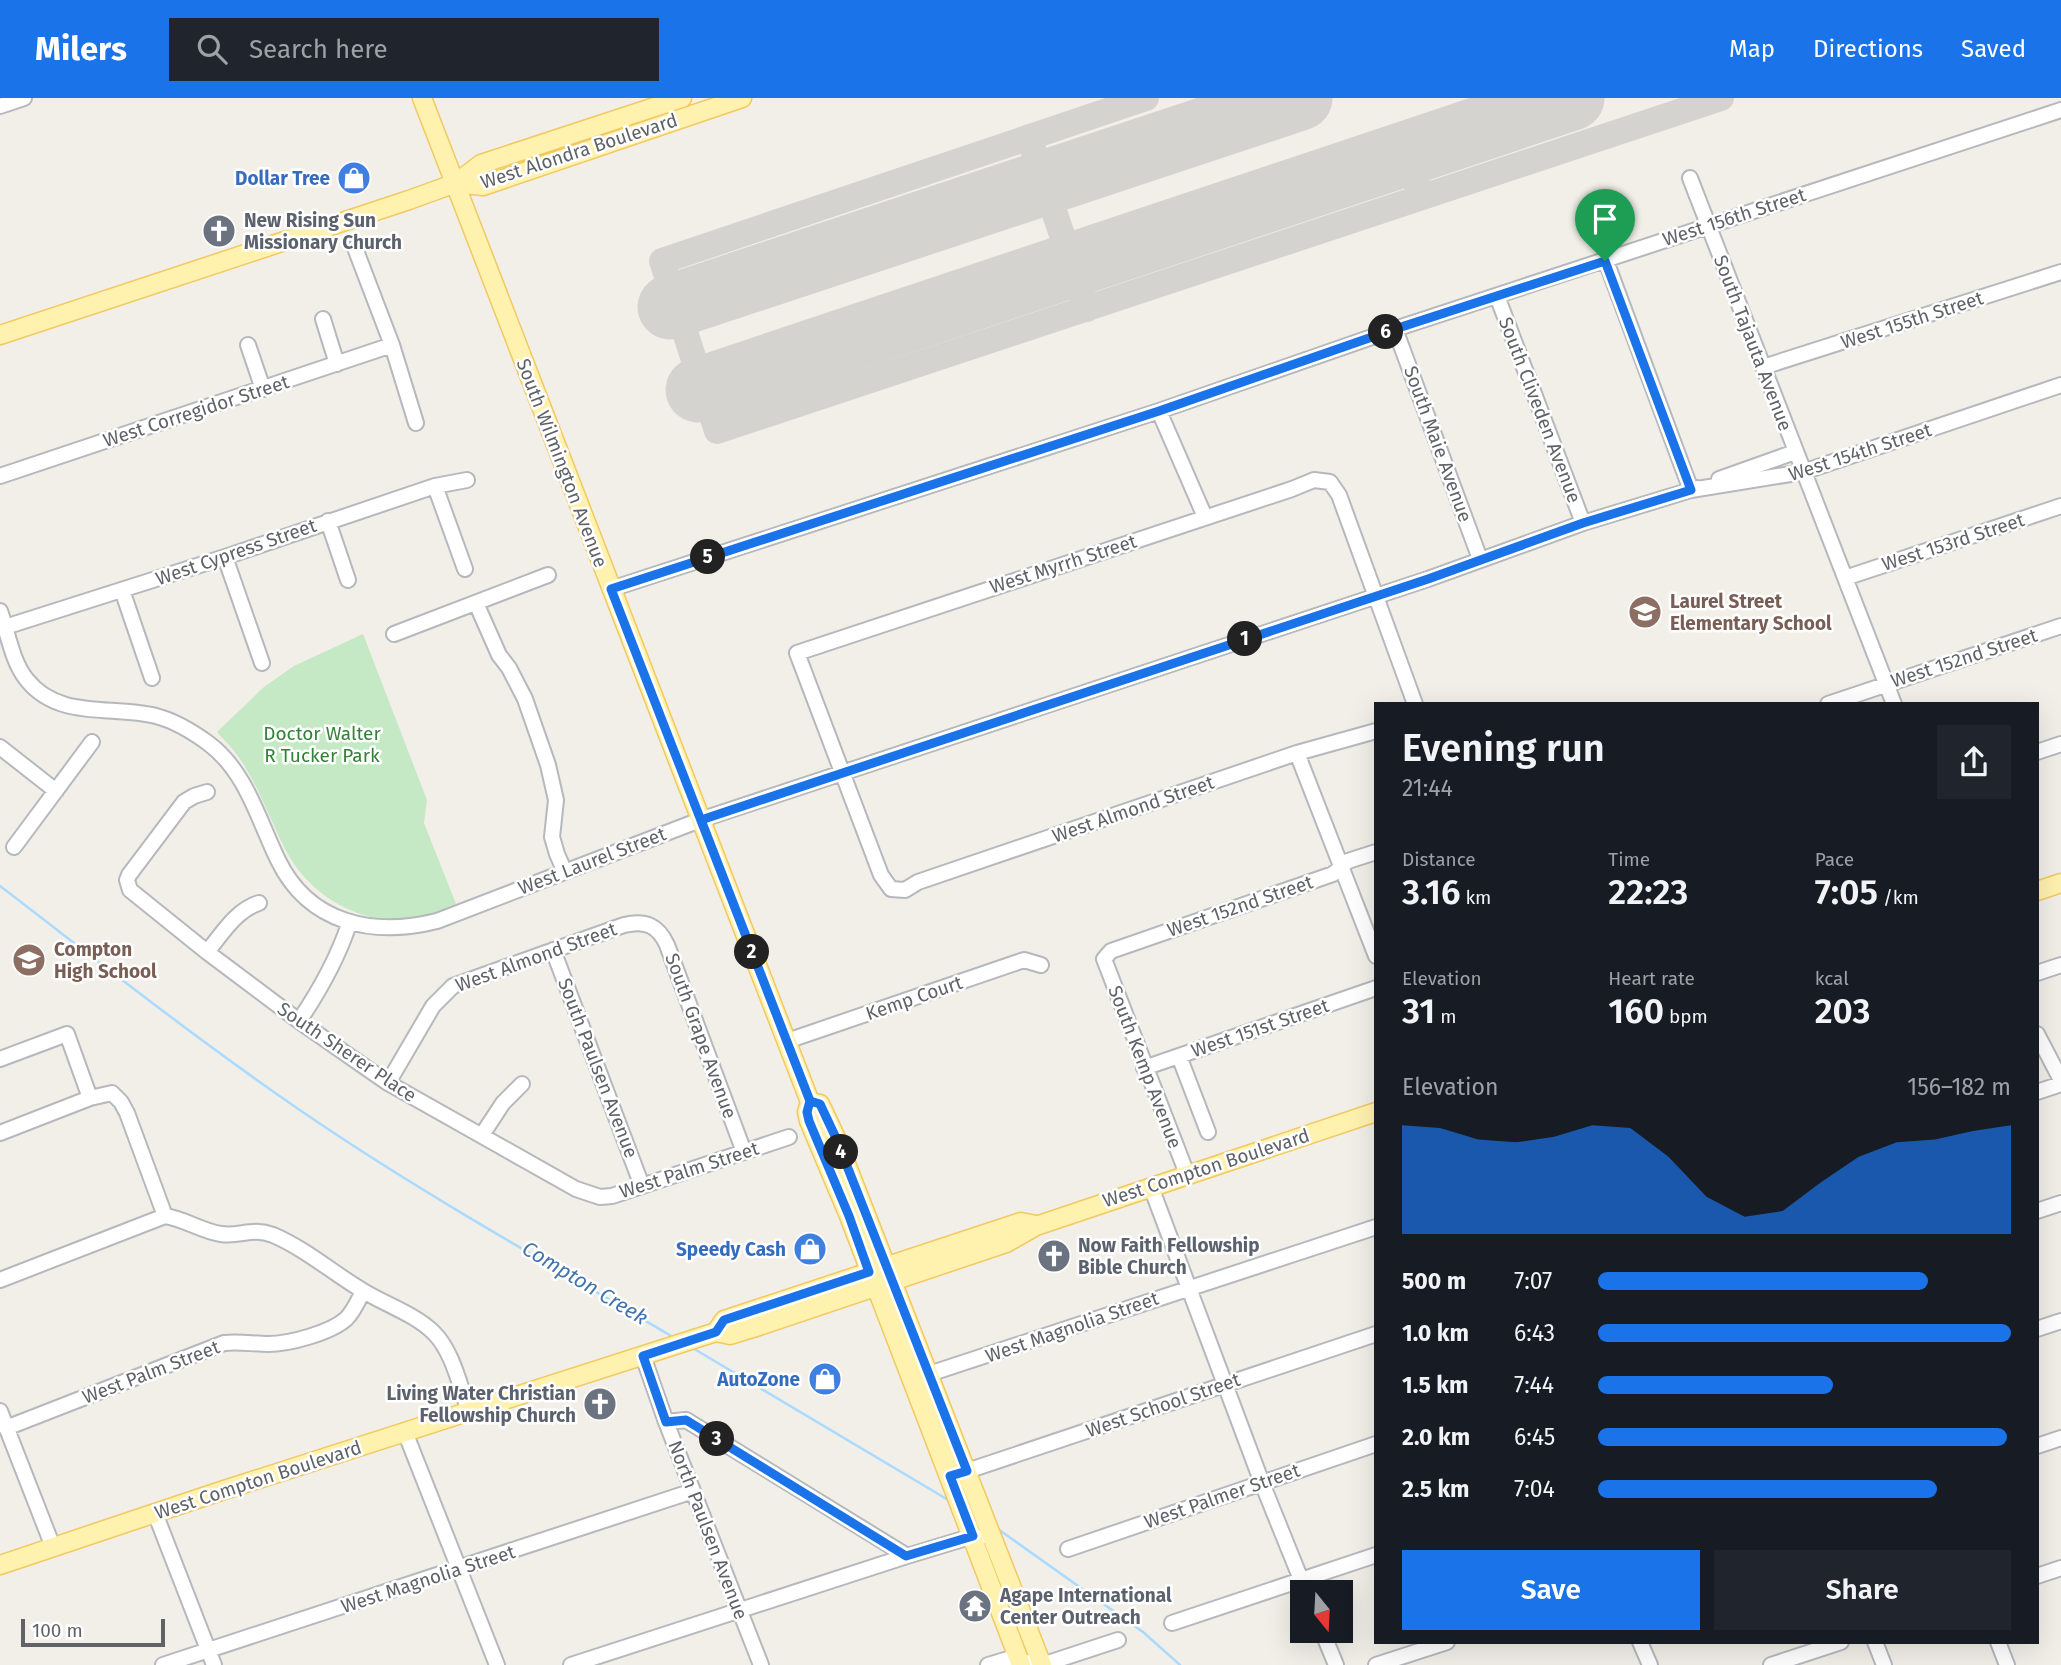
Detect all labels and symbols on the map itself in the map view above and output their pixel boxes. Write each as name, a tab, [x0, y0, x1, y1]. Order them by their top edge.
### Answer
street label: West Alondra Boulevard	[478, 108, 680, 194]
shop icon: Dollar Tree	[335, 159, 373, 197]
place label: Dollar Tree	[235, 167, 330, 190]
street label: West 156th Street	[1660, 183, 1809, 251]
pin	[1575, 189, 1635, 261]
place label: New Rising Sun Missionary Church	[244, 209, 402, 254]
church icon: New Rising Sun Missionary Church	[200, 212, 238, 250]
street label: South Tajauta Avenue	[1709, 252, 1797, 434]
street label: West 155th Street	[1838, 286, 1986, 354]
pin: 6	[1368, 314, 1404, 350]
street label: South Cliveden Avenue	[1494, 314, 1586, 506]
street label: South Wilmington Avenue	[512, 355, 612, 571]
street label: South Maie Avenue	[1399, 363, 1477, 525]
street label: West Corregidor Street	[100, 370, 292, 452]
street label: West 154th Street	[1786, 418, 1935, 486]
street label: West 153rd Street	[1879, 508, 2027, 576]
street label: West Cypress Street	[153, 514, 319, 590]
street label: West Myrrh Street	[987, 529, 1140, 599]
pin: 5	[690, 540, 726, 574]
place label: Laurel Street Elementary School	[1670, 590, 1832, 635]
school or university icon: Laurel Street Elementary School	[1626, 593, 1664, 631]
pin: 1	[1228, 622, 1262, 656]
street label: West 152nd Street	[1888, 623, 2040, 693]
park label: Doctor Walter R Tucker Park	[263, 722, 381, 767]
street label: West Almond Street	[1049, 770, 1217, 847]
street label: West Laurel Street	[515, 822, 669, 900]
street label: West 152nd Street	[1164, 870, 1316, 942]
street label: West Almond Street	[452, 917, 620, 997]
pin: 2	[734, 934, 770, 970]
place label: Compton High School	[54, 938, 157, 983]
school or university icon: Compton High School	[10, 941, 48, 979]
street label: South Grape Avenue	[660, 950, 742, 1122]
street label: Kemp Court	[863, 971, 965, 1025]
street label: South Paulsen Avenue	[553, 975, 643, 1161]
street label: South Kemp Avenue	[1103, 982, 1187, 1152]
street label: West 151st Street	[1188, 994, 1332, 1062]
street label: South Sherer Place	[273, 997, 421, 1107]
street label: West Compton Boulevard	[1100, 1124, 1312, 1212]
pin: 4	[824, 1134, 858, 1170]
street label: West Palm Street	[616, 1137, 762, 1203]
shop icon: Speedy Cash	[791, 1230, 829, 1268]
place label: Now Faith Fellowship Bible Church	[1078, 1234, 1260, 1279]
water label: Compton Creek	[517, 1235, 653, 1331]
church icon: Now Faith Fellowship Bible Church	[1035, 1237, 1073, 1275]
place label: Speedy Cash	[676, 1238, 786, 1261]
street label: West Magnolia Street	[982, 1287, 1162, 1367]
street label: West Palm Street	[79, 1335, 223, 1409]
shop icon: AutoZone	[806, 1360, 844, 1398]
place label: AutoZone	[716, 1368, 800, 1391]
street label: West School Street	[1083, 1368, 1243, 1442]
place label: Living Water Christian Fellowship Church	[386, 1382, 576, 1427]
church icon: Living Water Christian Fellowship Church	[581, 1385, 619, 1423]
pin: 3	[700, 1422, 734, 1456]
street label: West Compton Boulevard	[152, 1436, 364, 1524]
street label: North Paulsen Avenue	[663, 1437, 753, 1623]
street label: West Palmer Street	[1141, 1459, 1303, 1533]
street label: West Magnolia Street	[338, 1540, 518, 1618]
north arrow	[1290, 1580, 1353, 1643]
place label: Agape International Center Outreach	[999, 1584, 1172, 1629]
temple icon: Agape International Center Outreach	[956, 1587, 994, 1625]
scale bar	[21, 1616, 164, 1648]

